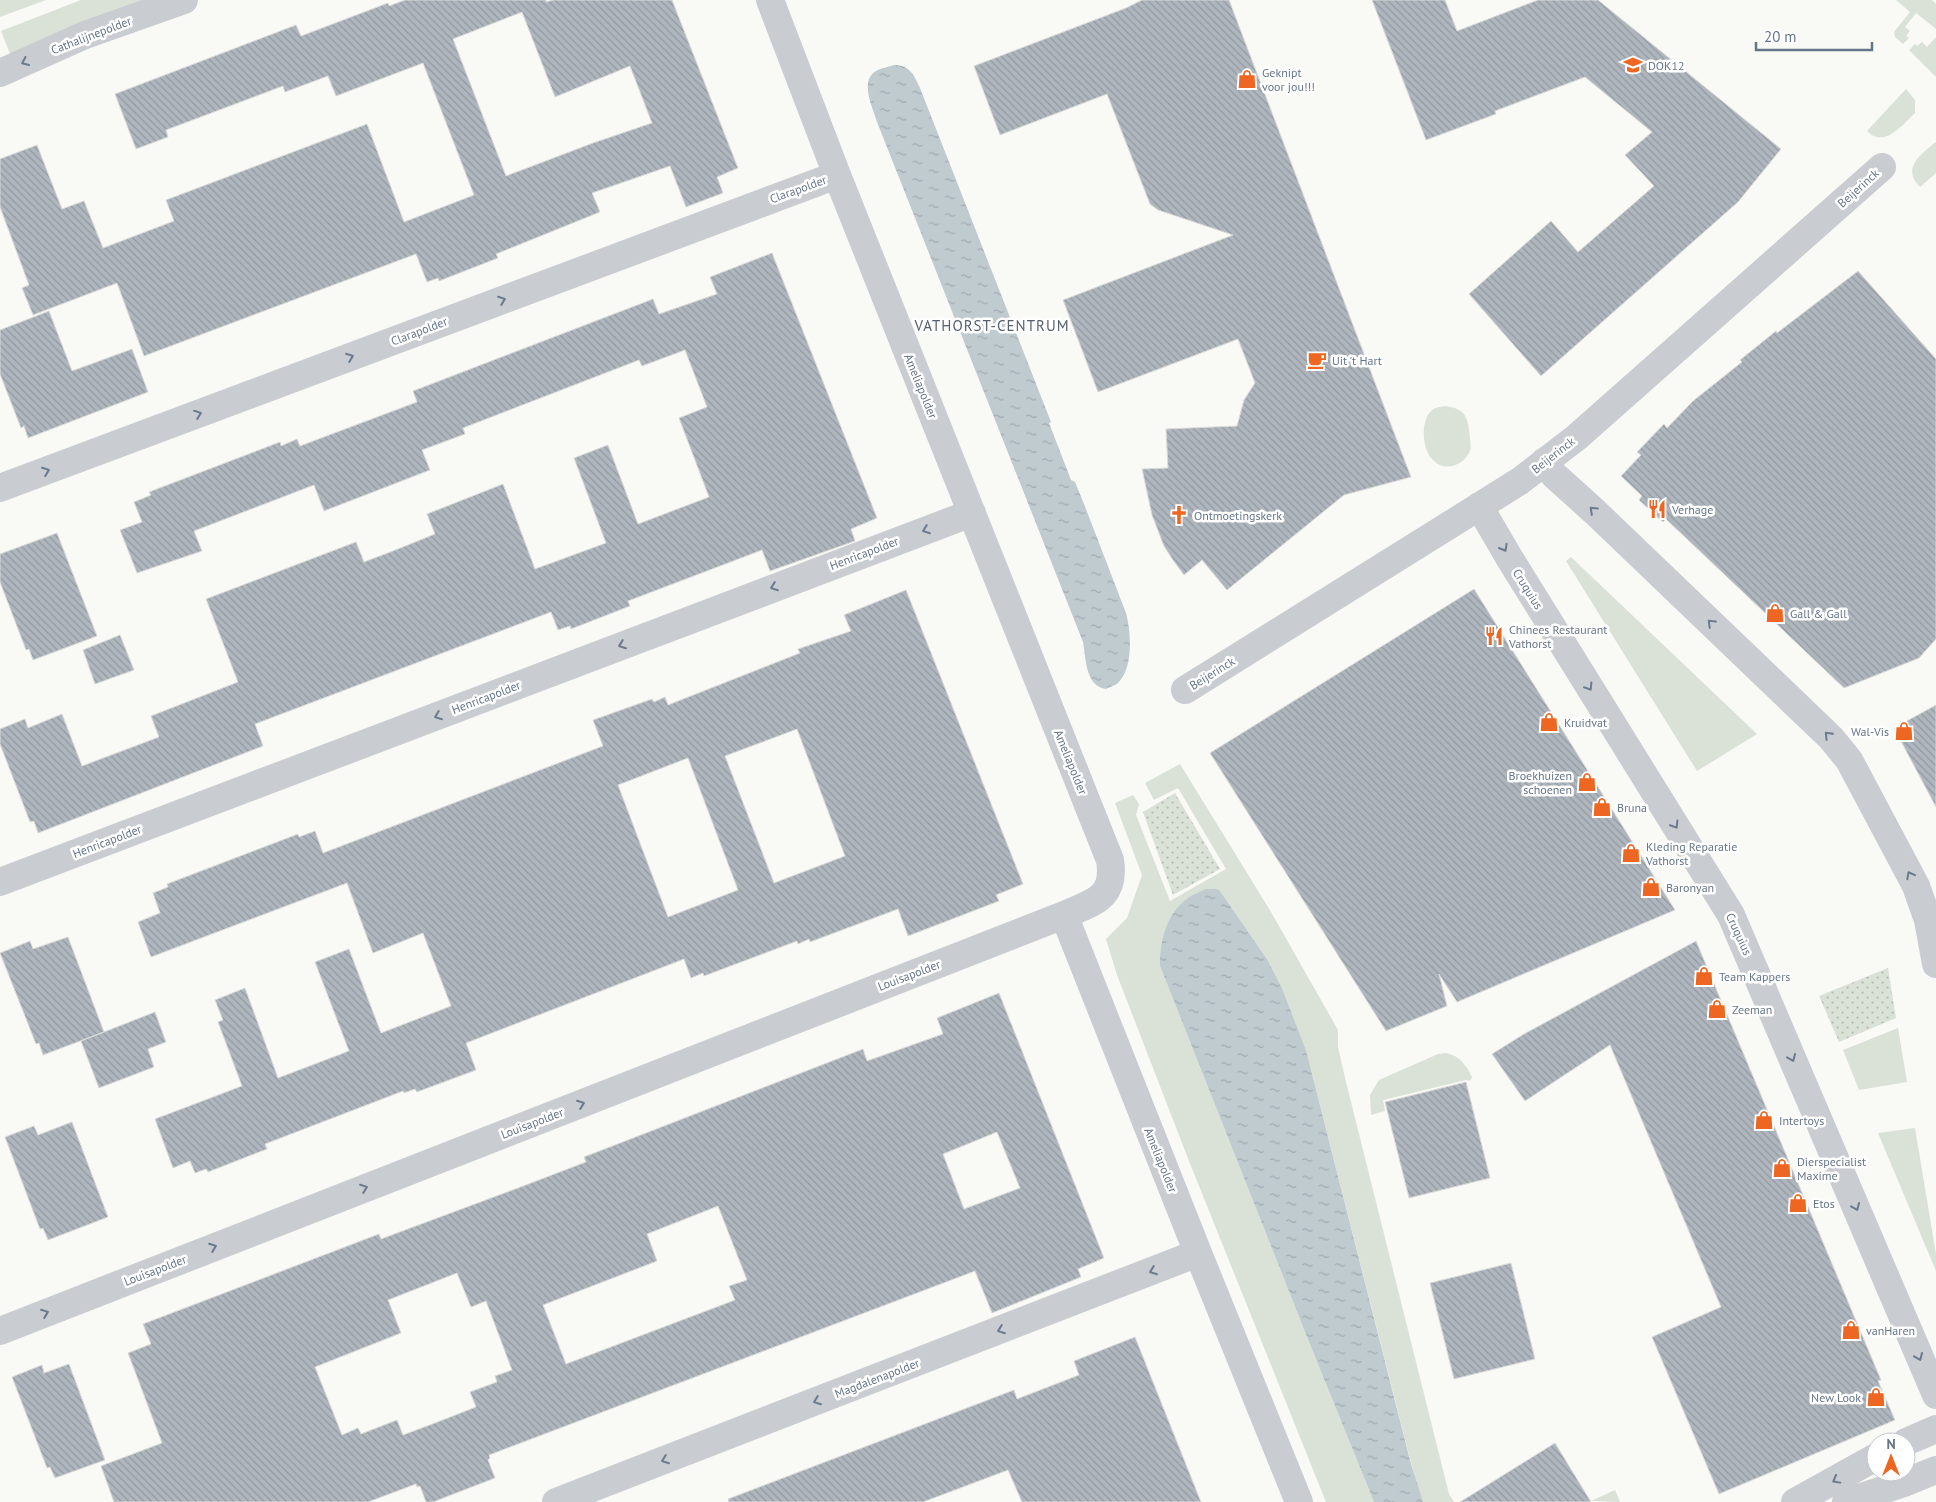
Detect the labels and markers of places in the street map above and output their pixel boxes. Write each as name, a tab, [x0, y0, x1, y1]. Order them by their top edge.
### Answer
school or university icon: DOK12	[1622, 54, 1644, 76]
place label: DOK12	[1648, 58, 1684, 73]
place label: Geknipt voor jou!!!	[1262, 65, 1315, 94]
shop icon: Geknipt voor jou!!!	[1236, 68, 1258, 90]
cafe icon: Uit 't Hart	[1306, 349, 1328, 371]
place label: Uit 't Hart	[1332, 353, 1382, 368]
restaurant icon: Verhage	[1646, 498, 1668, 520]
place label: Verhage	[1671, 502, 1713, 517]
church icon: Ontmoetingskerk	[1168, 504, 1190, 526]
place label: Ontmoetingskerk	[1194, 508, 1282, 523]
shop icon: Gall & Gall	[1764, 602, 1786, 624]
place label: Gall & Gall	[1790, 606, 1847, 621]
place label: Chinees Restaurant Vathorst	[1508, 622, 1607, 651]
restaurant icon: Chinees Restaurant Vathorst	[1483, 625, 1505, 647]
shop icon: Kruidvat	[1538, 711, 1560, 733]
place label: Kruidvat	[1564, 715, 1607, 730]
shop icon: Wal-Vis	[1893, 720, 1915, 742]
place label: Wal-Vis	[1851, 724, 1889, 739]
place label: Broekhuizen schoenen	[1509, 768, 1572, 797]
shop icon: Broekhuizen schoenen	[1576, 771, 1598, 793]
shop icon: Bruna	[1591, 796, 1613, 818]
place label: Bruna	[1617, 800, 1647, 815]
place label: Kleding Reparatie Vathorst	[1645, 839, 1737, 868]
shop icon: Kleding Reparatie Vathorst	[1620, 842, 1642, 864]
shop icon: Baronyan	[1640, 876, 1662, 898]
place label: Baronyan	[1666, 880, 1714, 895]
shop icon: Team Kappers	[1693, 965, 1715, 987]
place label: Team Kappers	[1719, 969, 1790, 984]
shop icon: Zeeman	[1706, 998, 1728, 1020]
place label: Zeeman	[1732, 1002, 1772, 1017]
shop icon: Intertoys	[1753, 1109, 1775, 1131]
place label: Intertoys	[1779, 1113, 1824, 1128]
place label: Dierspecialist Maxime	[1797, 1154, 1866, 1183]
shop icon: Dierspecialist Maxime	[1771, 1157, 1793, 1179]
shop icon: Etos	[1787, 1192, 1809, 1214]
place label: Etos	[1813, 1196, 1835, 1211]
shop icon: vanHaren	[1840, 1319, 1862, 1341]
place label: vanHaren	[1866, 1323, 1915, 1338]
shop icon: New Look	[1865, 1386, 1887, 1408]
place label: New Look	[1811, 1390, 1861, 1405]

